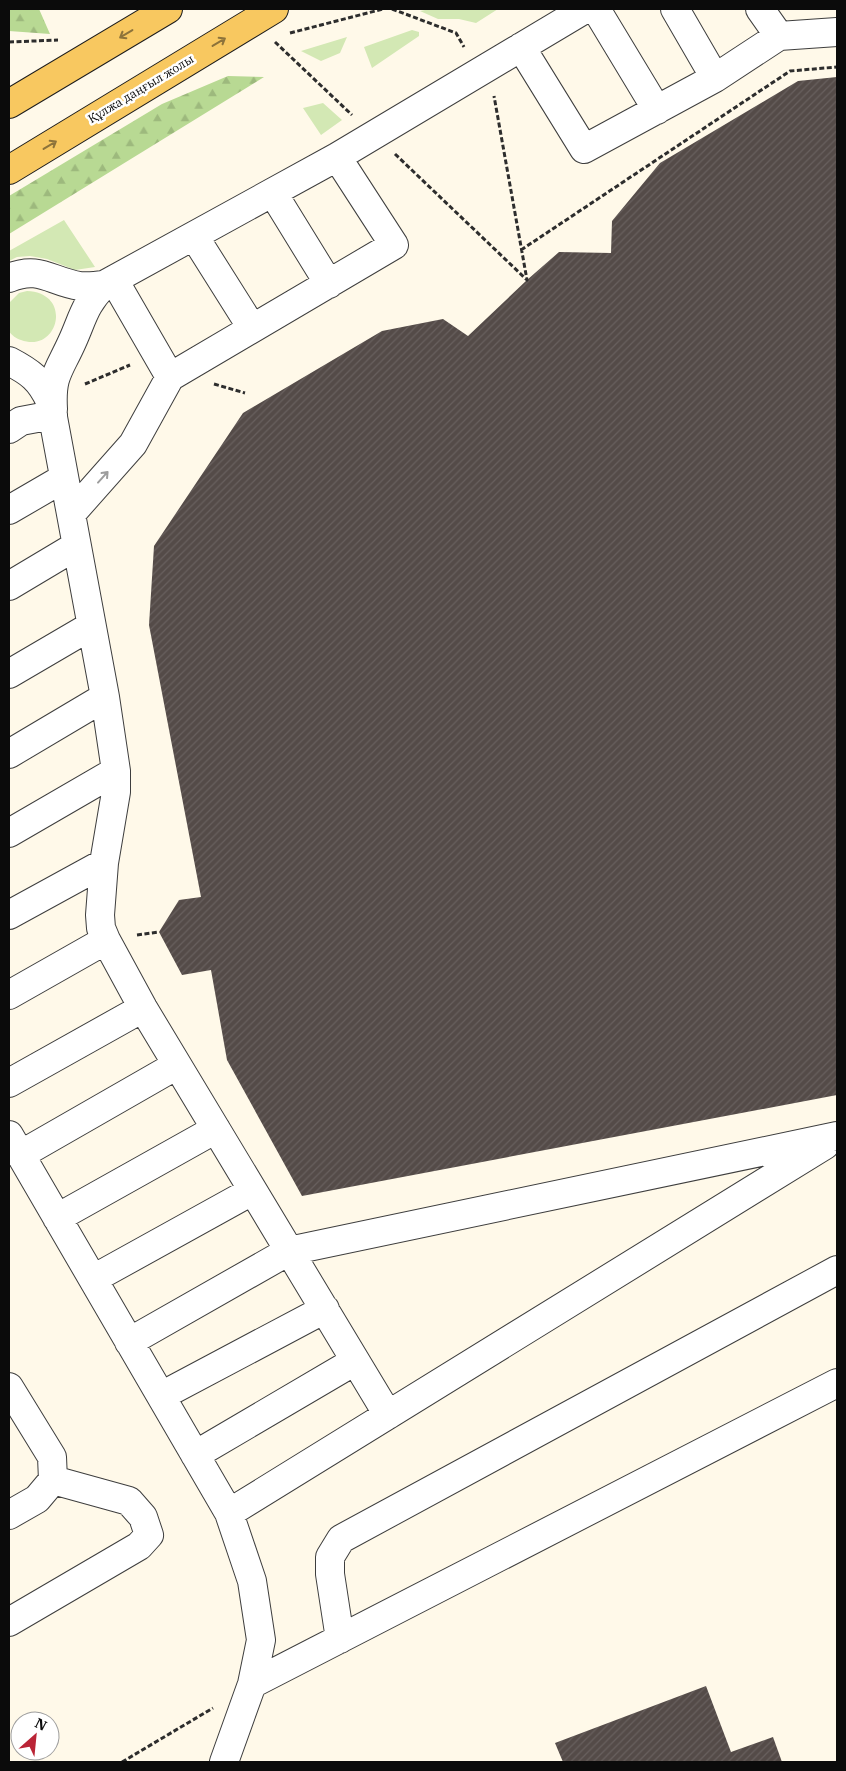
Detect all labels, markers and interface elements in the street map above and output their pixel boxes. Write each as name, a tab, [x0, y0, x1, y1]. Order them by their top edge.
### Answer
one-way arrow	[120, 29, 134, 39]
one-way arrow	[211, 36, 225, 46]
street label: Құлжа даңғыл жолы	[85, 51, 197, 126]
one-way arrow	[43, 139, 57, 149]
one-way arrow	[97, 471, 109, 484]
north arrow	[10, 1711, 60, 1761]
text: N	[32, 1714, 50, 1735]

